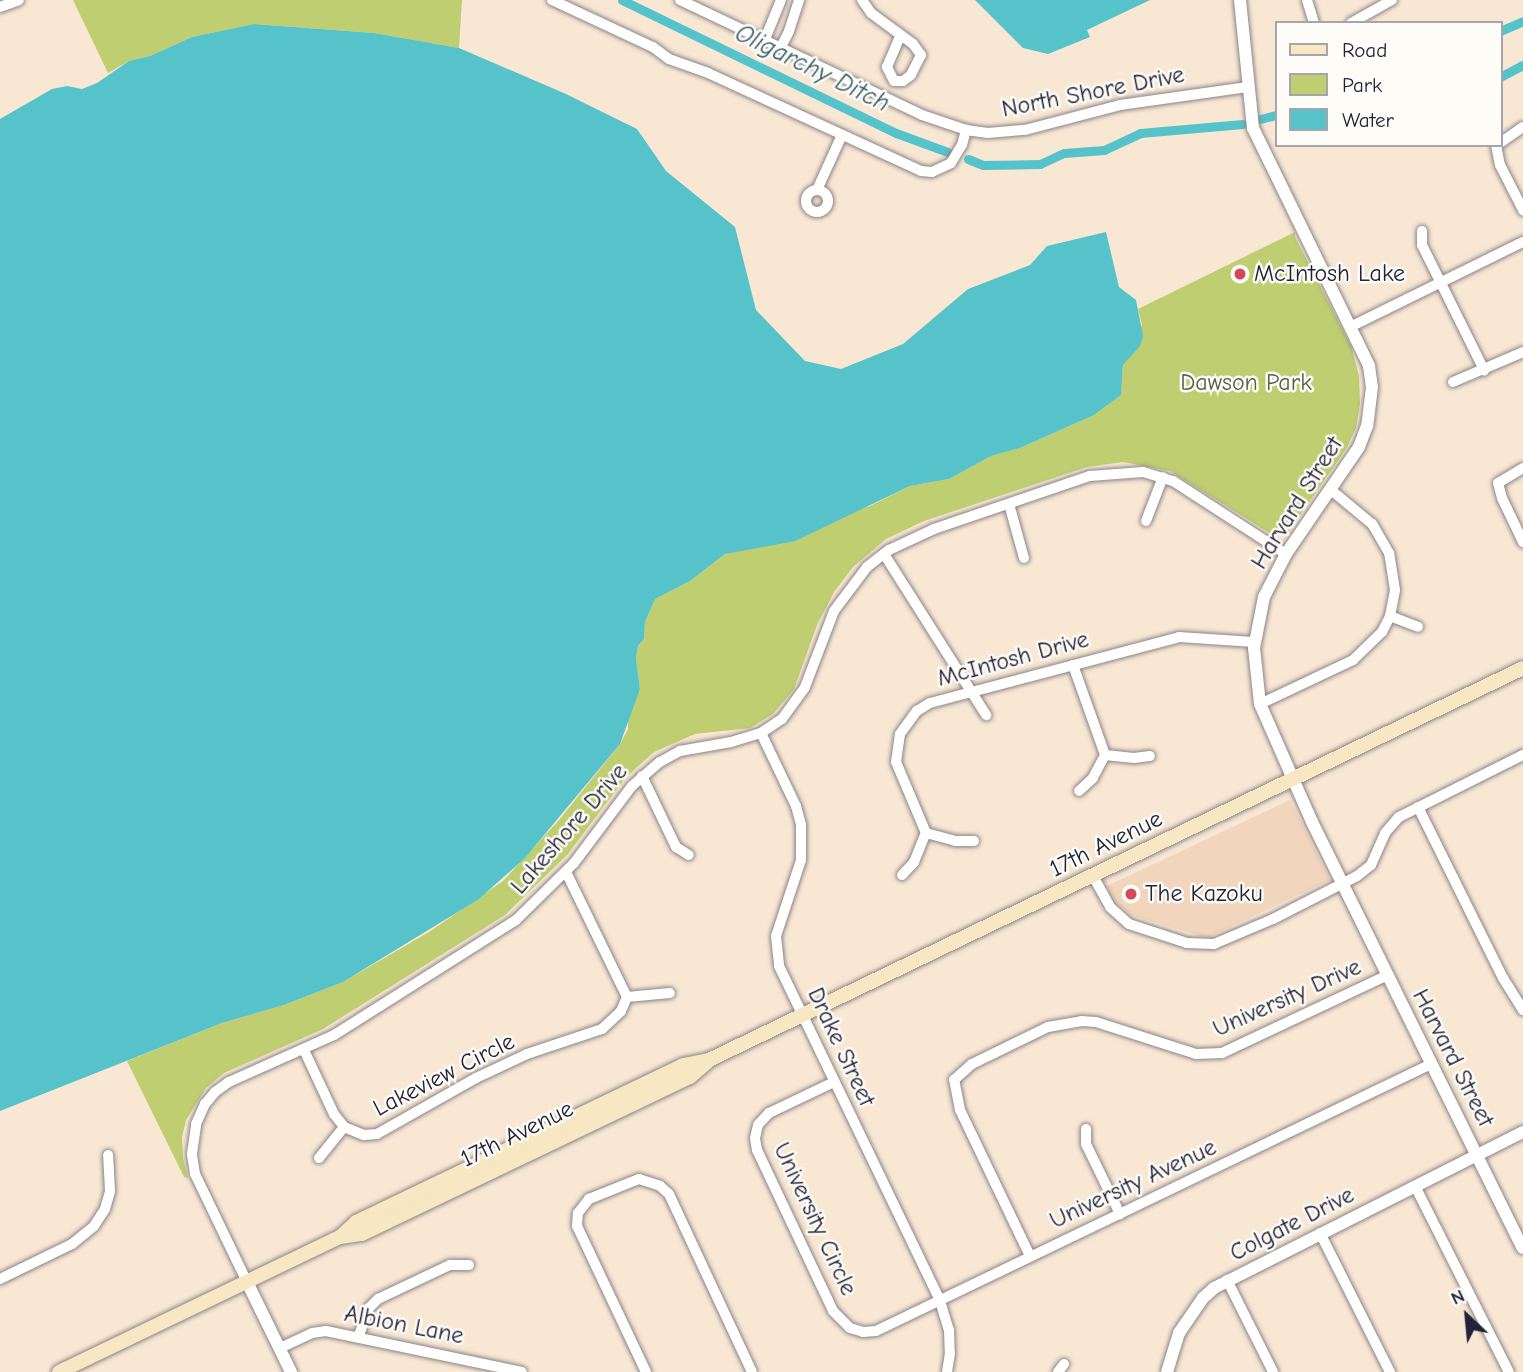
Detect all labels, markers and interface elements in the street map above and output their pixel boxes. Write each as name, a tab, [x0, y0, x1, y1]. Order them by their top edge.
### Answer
water label: Oligarchy Ditch	[730, 18, 894, 120]
legend	[1274, 21, 1502, 147]
text: Road	[1342, 38, 1387, 62]
street label: North Shore Drive	[999, 60, 1187, 124]
text: Park	[1342, 73, 1382, 97]
text: Water	[1342, 108, 1394, 132]
place label: McIntosh Lake	[1254, 260, 1405, 288]
marker: McIntosh Lake	[1232, 266, 1248, 282]
park label: Dawson Park	[1180, 369, 1312, 397]
street label: Harvard Street	[1245, 431, 1349, 575]
street label: McIntosh Drive	[934, 625, 1092, 693]
street label: Lakeshore Drive	[505, 758, 633, 900]
street label: 17th Avenue	[1045, 804, 1167, 884]
place label: The Kazoku	[1145, 880, 1263, 908]
marker: The Kazoku	[1123, 886, 1139, 902]
street label: University Drive	[1208, 952, 1366, 1044]
street label: Drake Street	[801, 983, 881, 1111]
street label: Harvard Street	[1406, 984, 1500, 1132]
street label: Lakeview Circle	[368, 1027, 520, 1123]
street label: 17th Avenue	[456, 1094, 578, 1174]
street label: University Avenue	[1045, 1133, 1221, 1235]
street label: University Circle	[767, 1138, 863, 1300]
street label: Colgate Drive	[1225, 1180, 1359, 1268]
north arrow	[1432, 1281, 1502, 1351]
text: N	[1447, 1285, 1468, 1310]
street label: Albion Lane	[342, 1299, 466, 1351]

